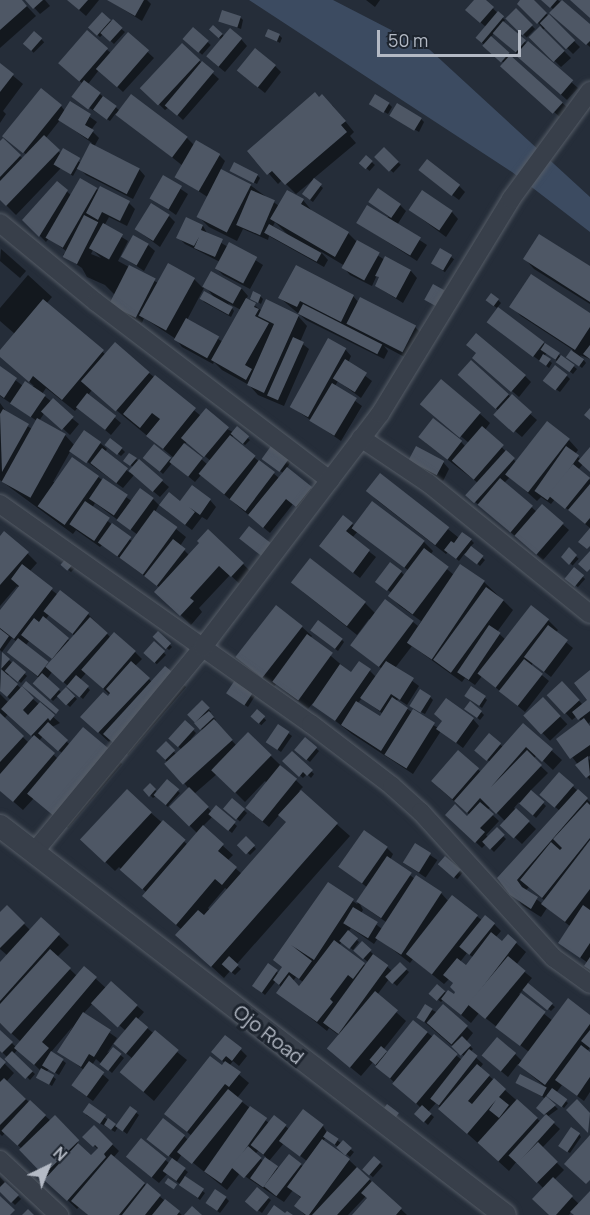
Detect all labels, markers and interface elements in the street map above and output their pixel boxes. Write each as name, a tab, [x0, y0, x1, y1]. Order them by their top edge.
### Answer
scale bar	[380, 18, 524, 56]
text: 50 m	[388, 28, 428, 52]
street label: Ojo Road	[229, 999, 309, 1069]
north arrow	[18, 1137, 78, 1197]
text: N	[49, 1142, 72, 1166]

